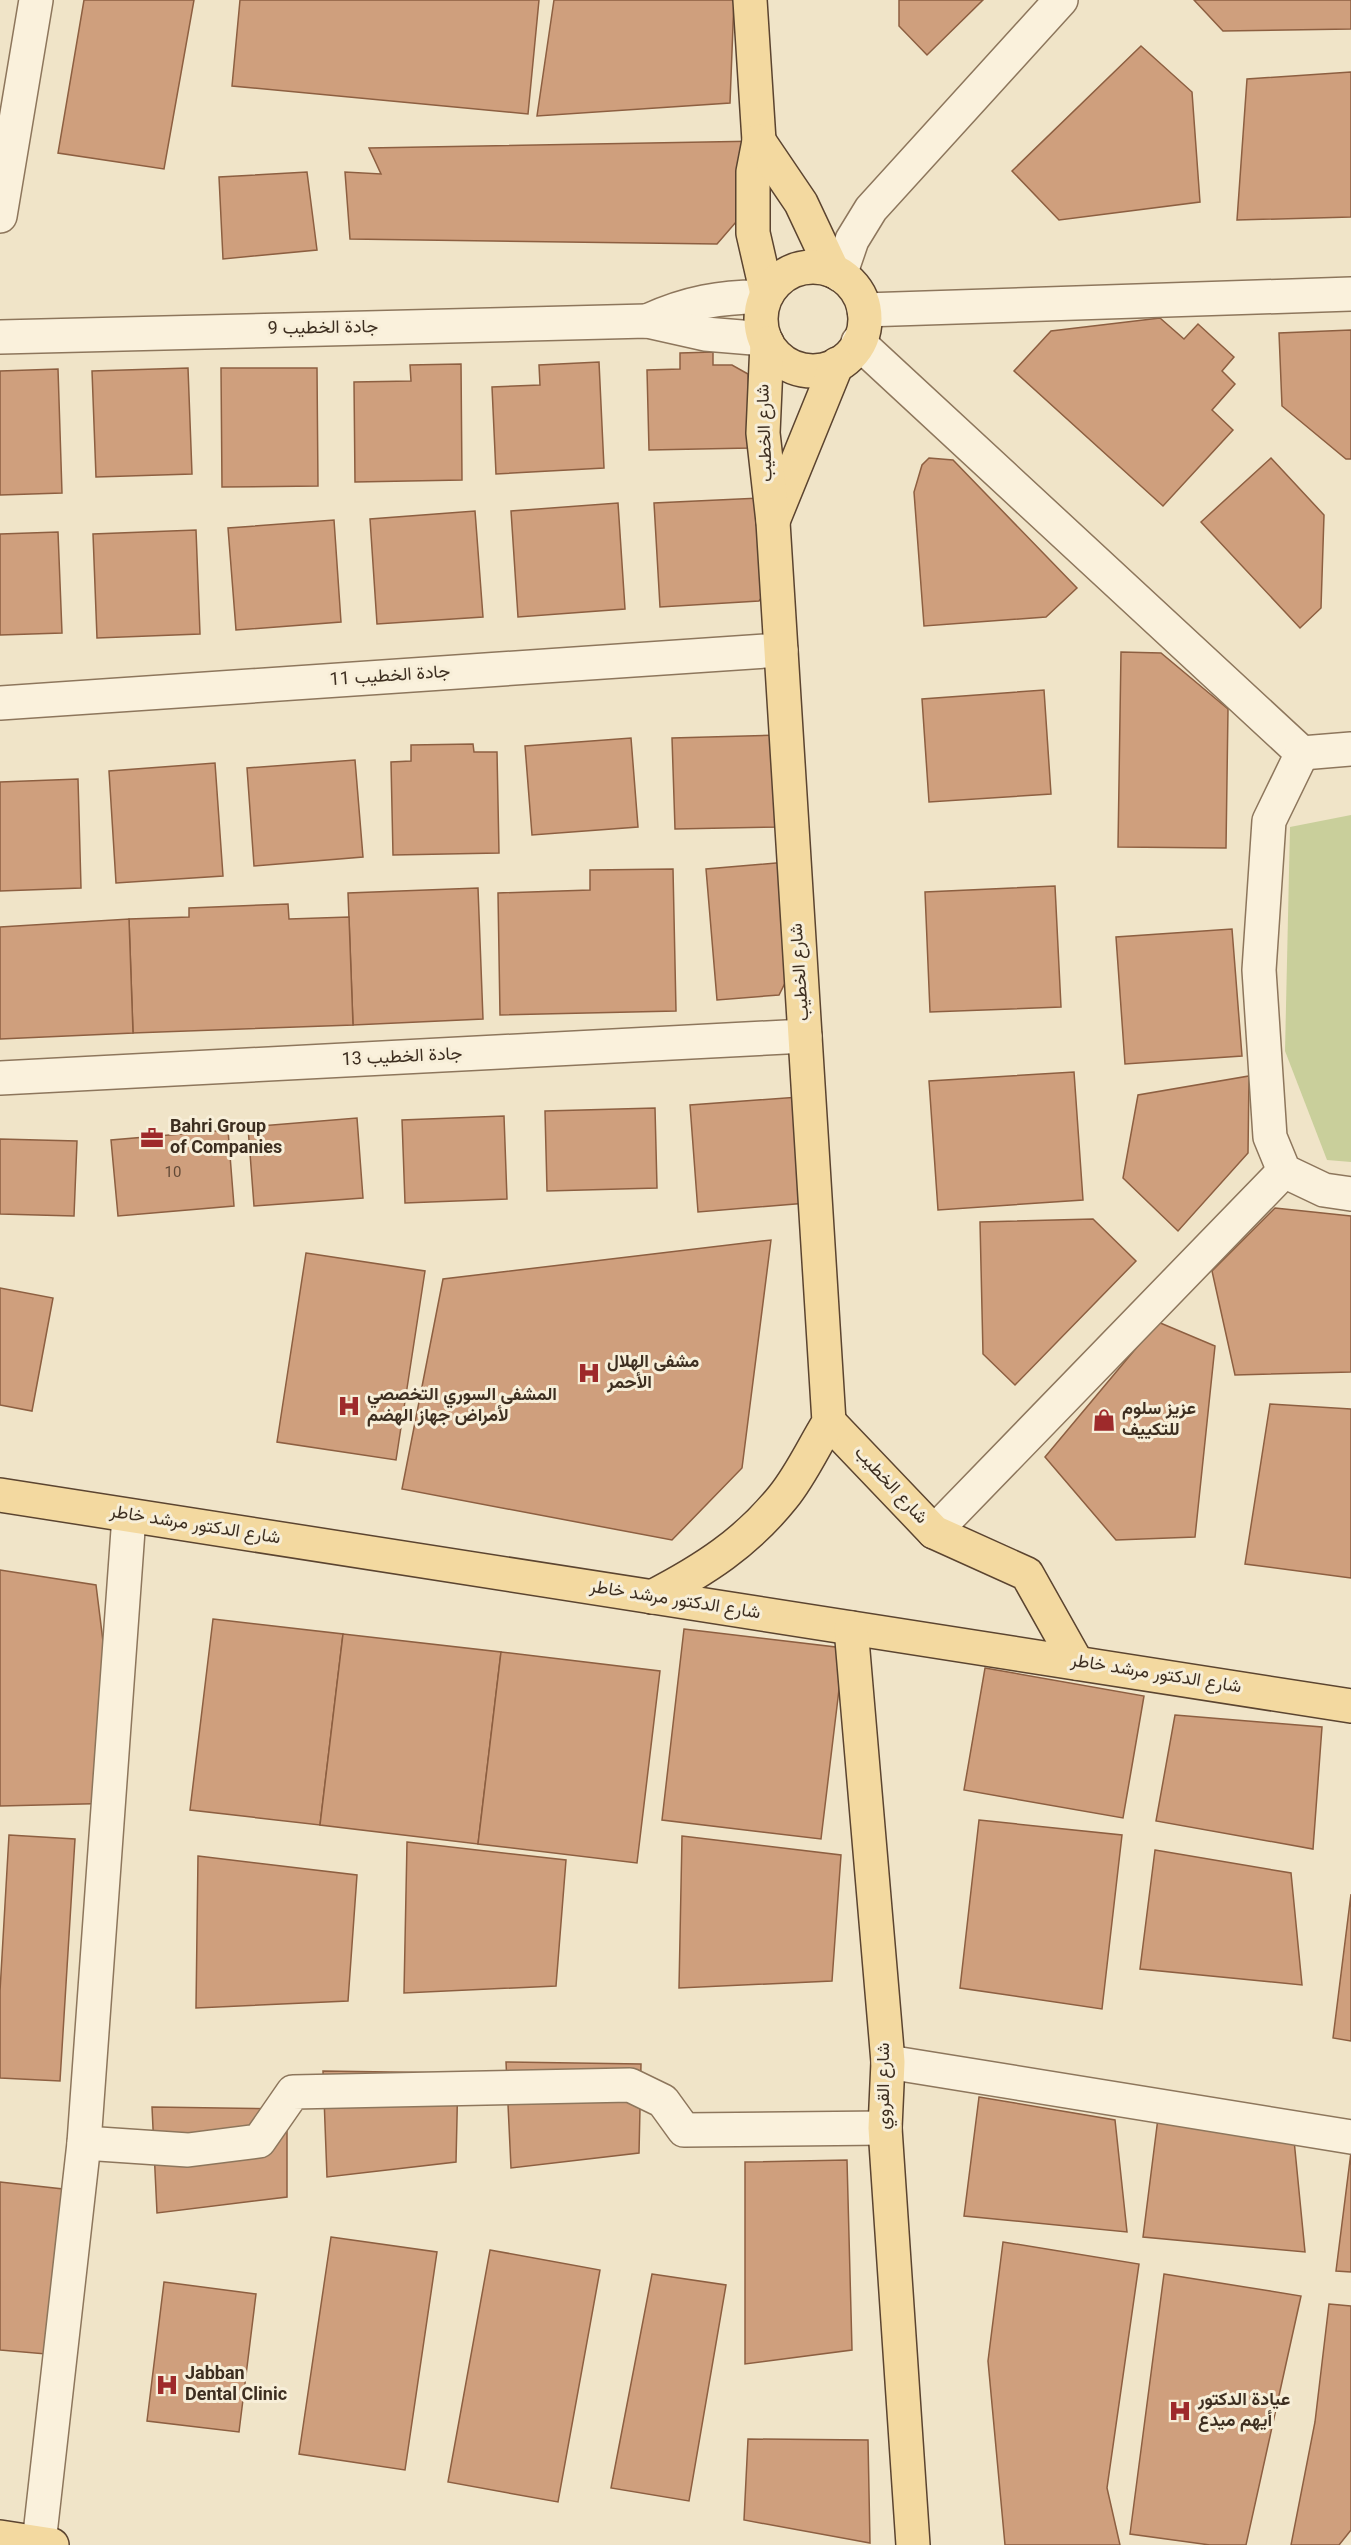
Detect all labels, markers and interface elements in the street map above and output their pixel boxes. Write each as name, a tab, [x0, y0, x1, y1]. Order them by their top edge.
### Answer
street label: جادة الخطيب 9	[267, 314, 379, 344]
street label: شارع الخطيب	[750, 384, 782, 482]
street label: جادة الخطيب 11	[329, 659, 451, 695]
street label: شارع الخطيب	[784, 922, 818, 1022]
street label: جادة الخطيب 13	[341, 1041, 463, 1075]
place label: Bahri Group of Companies	[170, 1114, 282, 1163]
office icon: Bahri Group of Companies	[139, 1125, 165, 1151]
house number: 10	[165, 1162, 181, 1185]
place label: مشفى الهلال الأحمر	[606, 1349, 700, 1398]
hospital icon: مشفى الهلال الأحمر	[576, 1360, 602, 1386]
place label: المشفى السوري التخصصي لأمراض جهاز الهضم	[367, 1382, 557, 1431]
hospital icon: المشفى السوري التخصصي لأمراض جهاز الهضم	[336, 1393, 362, 1419]
place label: عزيز سلوم للتكييف	[1122, 1396, 1196, 1445]
shop icon: عزيز سلوم للتكييف	[1091, 1407, 1117, 1433]
street label: شارع الخطيب	[846, 1441, 934, 1531]
street label: شارع الدكتور مرشد خاطر	[107, 1499, 282, 1553]
street label: شارع الدكتور مرشد خاطر	[587, 1574, 762, 1628]
street label: شارع الدكتور مرشد خاطر	[1068, 1648, 1243, 1702]
street label: شارع القروي	[871, 2043, 899, 2129]
place label: Jabban Dental Clinic	[185, 2361, 287, 2410]
hospital icon: Jabban Dental Clinic	[154, 2372, 180, 2398]
place label: عيادة الدكتور أيهم ميدع	[1197, 2387, 1290, 2436]
hospital icon: عيادة الدكتور أيهم ميدع	[1167, 2398, 1193, 2424]

